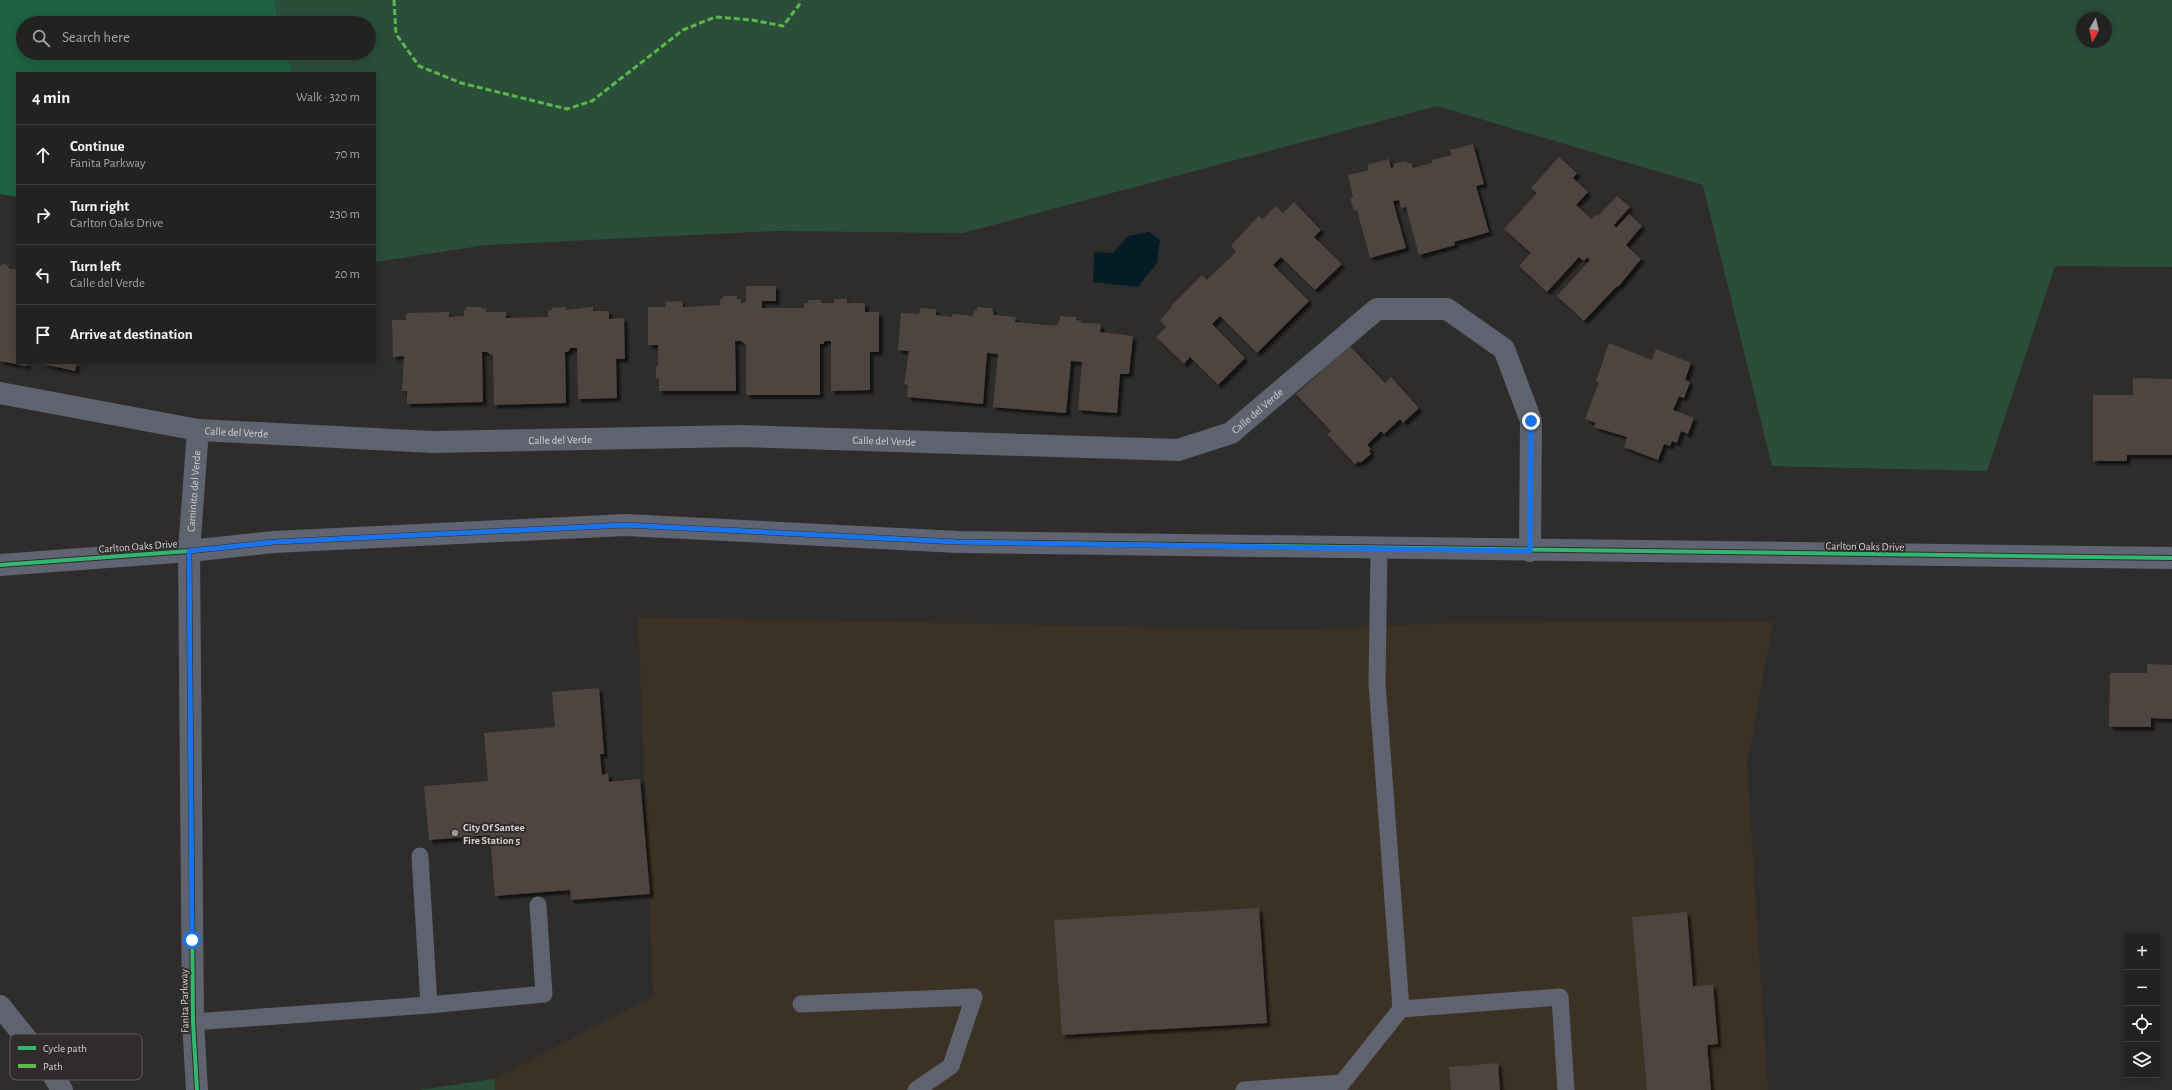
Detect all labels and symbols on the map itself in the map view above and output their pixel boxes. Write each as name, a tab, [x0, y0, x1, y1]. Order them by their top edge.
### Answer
north arrow	[2076, 12, 2112, 48]
street label: Calle del Verde	[1230, 386, 1285, 436]
route end	[1522, 412, 1540, 430]
street label: Calle del Verde	[204, 425, 269, 440]
street label: Calle del Verde	[528, 434, 592, 446]
street label: Calle del Verde	[852, 435, 916, 448]
street label: Caminito del Verde	[185, 450, 202, 532]
street label: Carlton Oaks Drive	[98, 538, 178, 555]
street label: Carlton Oaks Drive	[1825, 540, 1905, 553]
place label: City Of Santee Fire Station 5	[463, 822, 525, 846]
marker: City Of Santee Fire Station 5	[450, 828, 460, 838]
route start	[183, 931, 201, 949]
street label: Fanita Parkway	[178, 969, 191, 1033]
legend	[10, 1034, 142, 1080]
text: Cycle path	[43, 1043, 87, 1054]
text: Path	[43, 1061, 63, 1072]

